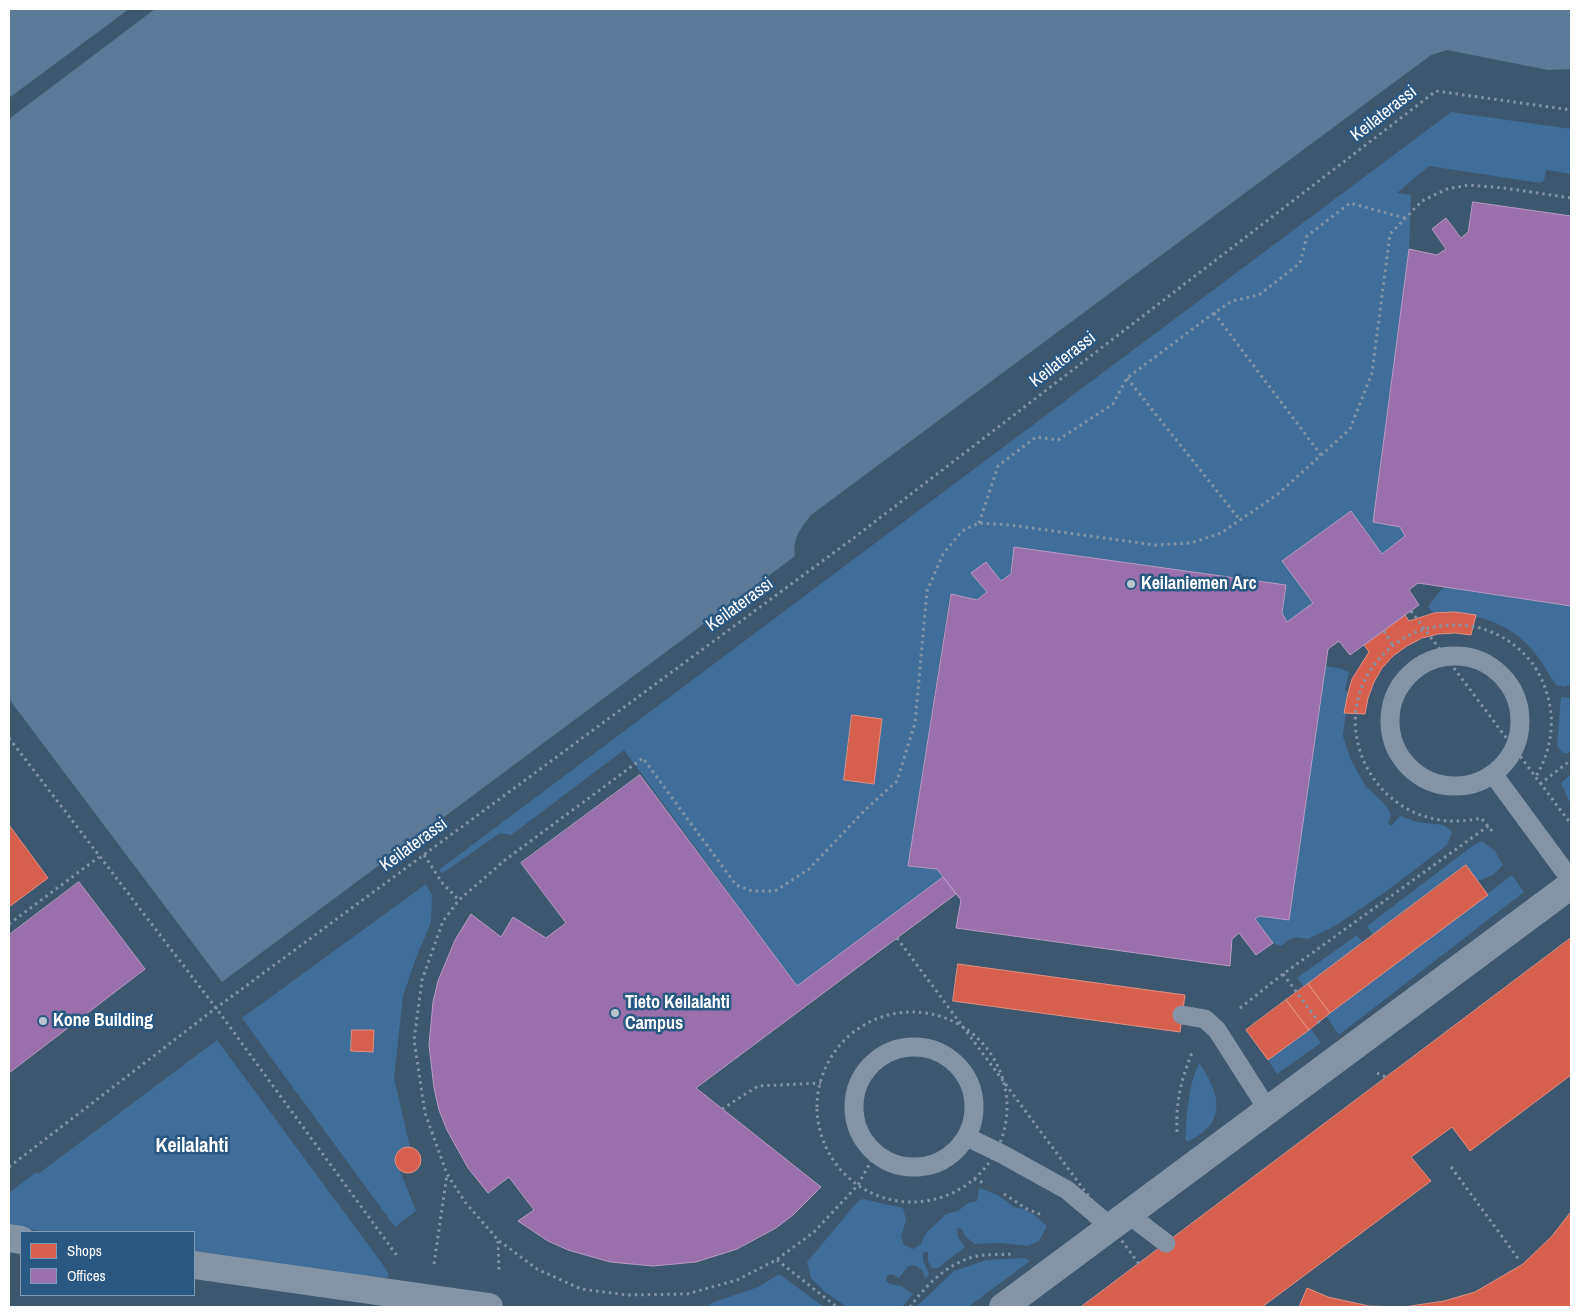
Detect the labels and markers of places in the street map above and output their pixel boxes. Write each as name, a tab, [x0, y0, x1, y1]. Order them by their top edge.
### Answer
place label: Keilaniemen Arc	[1141, 573, 1257, 595]
marker: Keilaniemen Arc	[1125, 578, 1137, 590]
place label: Tieto Keilalahti Campus	[625, 992, 730, 1034]
marker: Tieto Keilalahti Campus	[609, 1007, 621, 1019]
place label: Kone Building	[53, 1010, 153, 1032]
marker: Kone Building	[37, 1015, 49, 1027]

